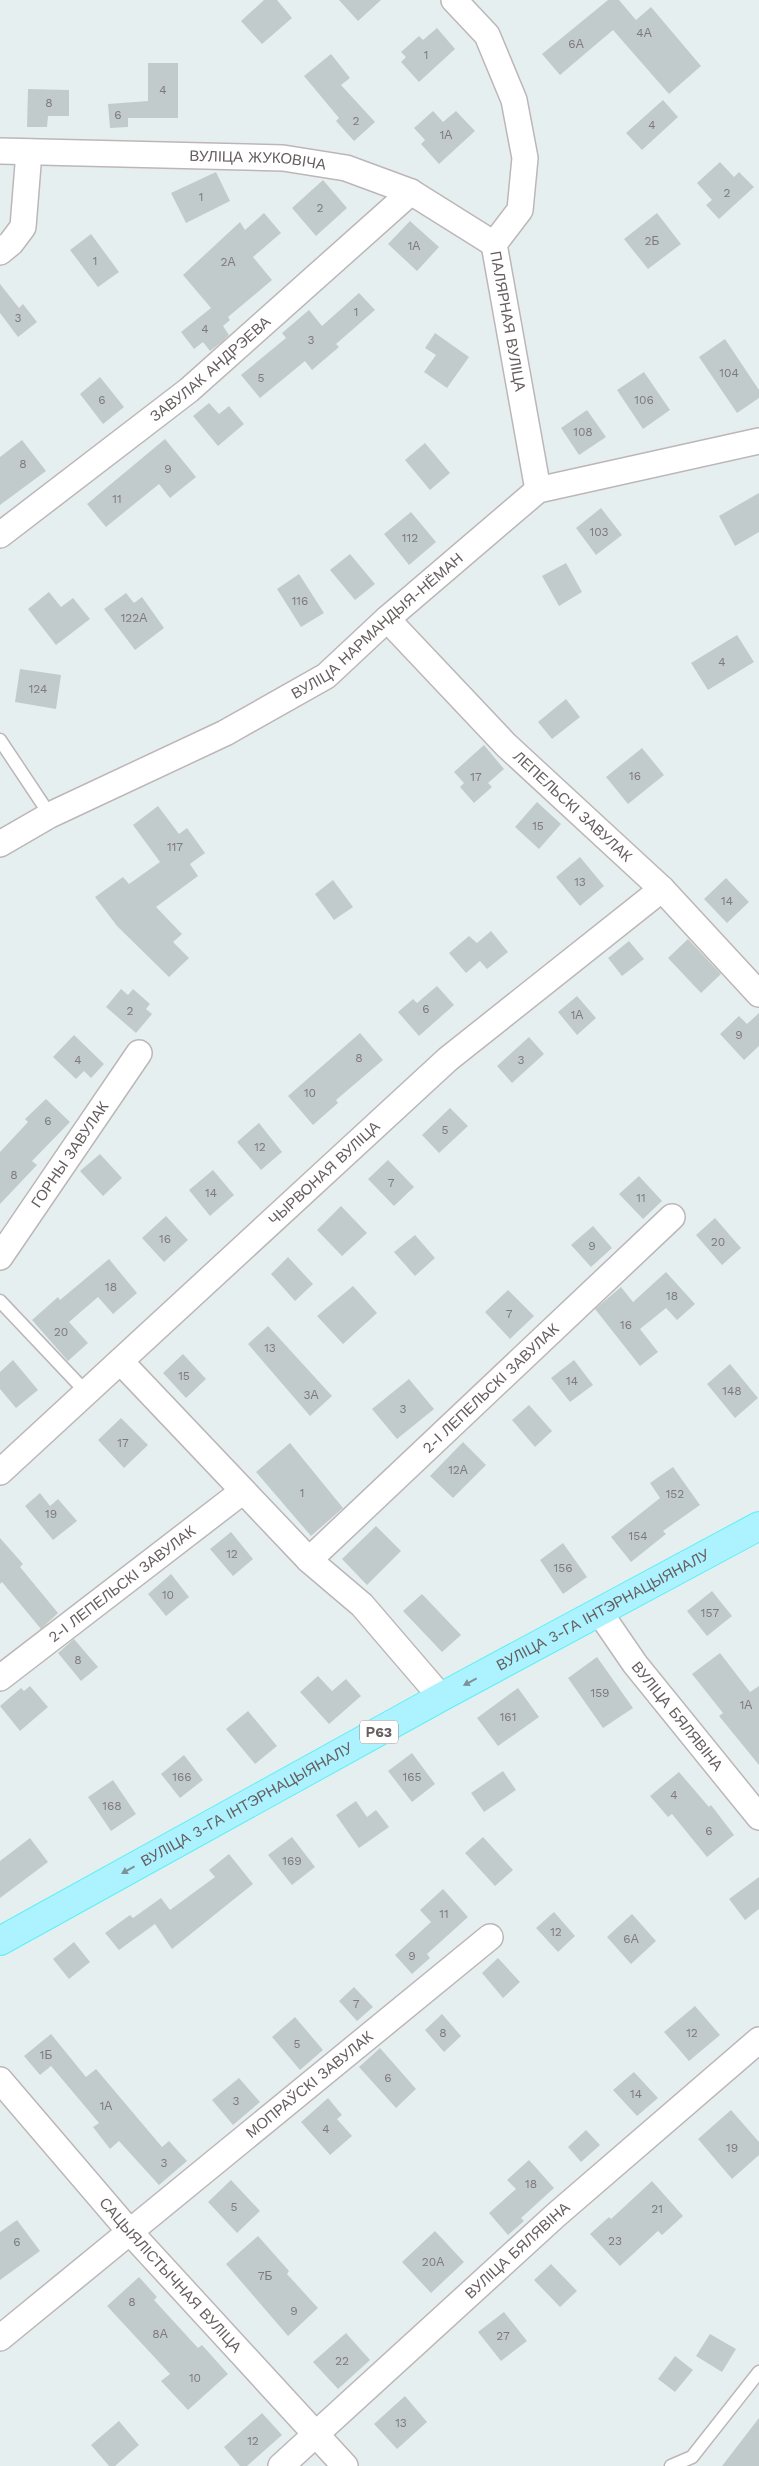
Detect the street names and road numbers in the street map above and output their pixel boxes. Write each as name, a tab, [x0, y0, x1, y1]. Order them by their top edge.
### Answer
street label: ВУЛІЦА ЖУКОВІЧА	[189, 147, 327, 174]
street label: ПАЛЯРНАЯ ВУЛІЦА	[486, 250, 529, 393]
street label: ЗАВУЛАК АНДРЭЕВА	[147, 313, 274, 425]
street label: ВУЛІЦА НАРМАНДЫЯ-НЁМАН	[288, 549, 467, 703]
street label: ЛЕПЕЛЬСКІ ЗАВУЛАК	[510, 747, 636, 866]
street label: ГОРНЫ ЗАВУЛАК	[27, 1098, 112, 1211]
street label: ЧЫРВОНАЯ ВУЛІЦА	[265, 1117, 384, 1229]
street label: 2-І ЛЕПЕЛЬСКІ ЗАВУЛАК	[419, 1320, 563, 1457]
street label: 2-І ЛЕПЕЛЬСКІ ЗАВУЛАК	[45, 1522, 199, 1646]
street label: ВУЛІЦА 3-ГА ІНТЭРНАЦЫЯНАЛУ	[493, 1545, 713, 1674]
street label: ВУЛІЦА БЯЛЯВІНА	[628, 1658, 727, 1774]
road number: Р63	[360, 1720, 398, 1744]
street label: ВУЛІЦА 3-ГА ІНТЭРНАЦЫЯНАЛУ	[138, 1738, 356, 1870]
street label: МОПРАЎСКІ ЗАВУЛАК	[242, 2027, 377, 2142]
street label: САЦЫЯЛІСТЫЧНАЯ ВУЛІЦА	[95, 2194, 245, 2356]
street label: ВУЛІЦА БЯЛЯВІНА	[461, 2198, 573, 2302]

